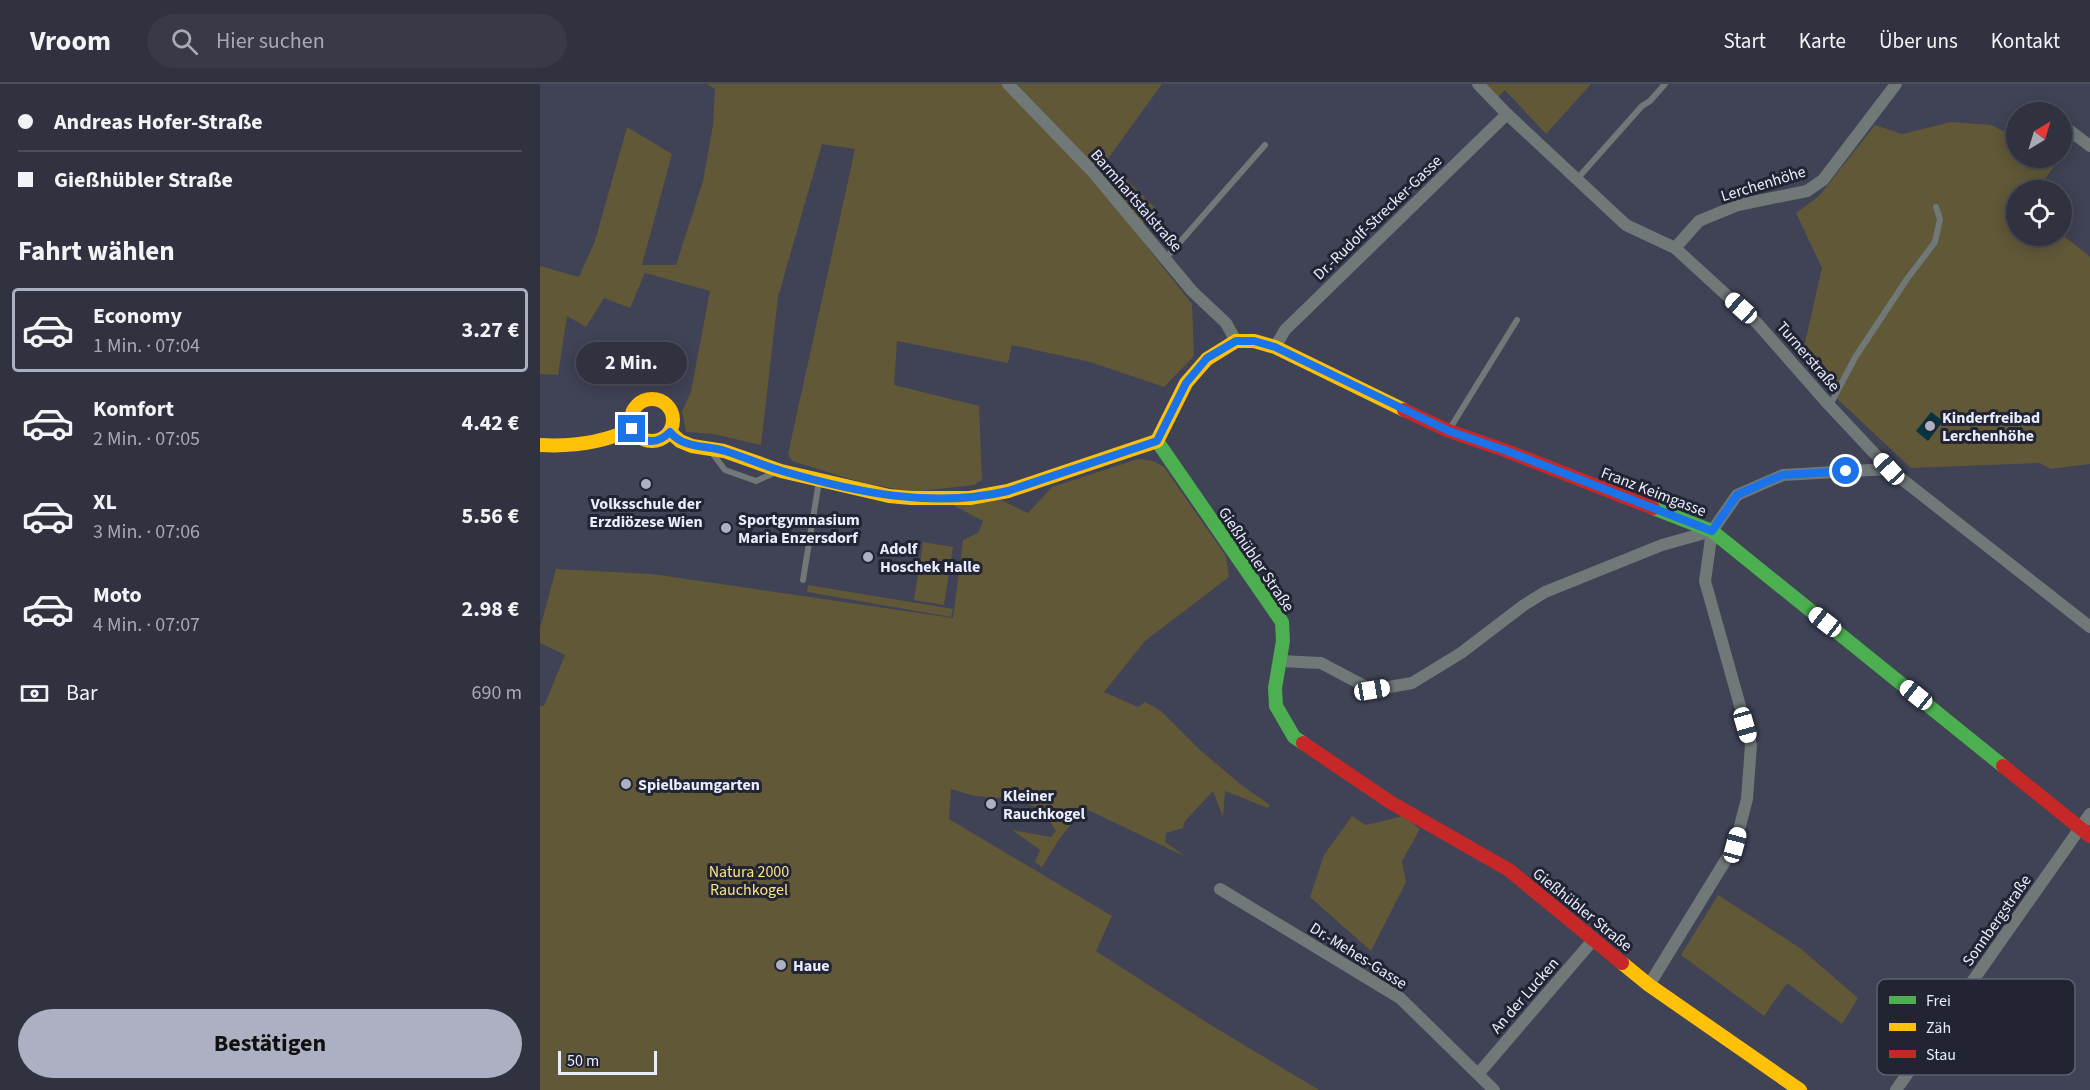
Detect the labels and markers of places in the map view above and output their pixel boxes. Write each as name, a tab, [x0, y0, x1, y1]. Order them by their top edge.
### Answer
place label: Kinderfreibad Lerchenhöhe	[1942, 407, 2040, 447]
marker: Kinderfreibad Lerchenhöhe	[1923, 419, 1937, 433]
marker: Volksschule der Erzdiözese Wien	[639, 477, 653, 491]
place label: Volksschule der Erzdiözese Wien	[589, 493, 703, 533]
place label: Sportgymnasium Maria Enzersdorf	[738, 509, 860, 549]
marker: Sportgymnasium Maria Enzersdorf	[719, 521, 733, 535]
place label: Adolf Hoschek Halle	[879, 538, 980, 578]
marker: Adolf Hoschek Halle	[861, 550, 875, 564]
place label: Spielbaumgarten	[638, 774, 760, 796]
marker: Spielbaumgarten	[619, 777, 633, 791]
place label: Kleiner Rauchkogel	[1003, 785, 1086, 825]
marker: Kleiner Rauchkogel	[984, 797, 998, 811]
place label: Haue	[793, 955, 830, 977]
marker: Haue	[774, 958, 788, 972]

